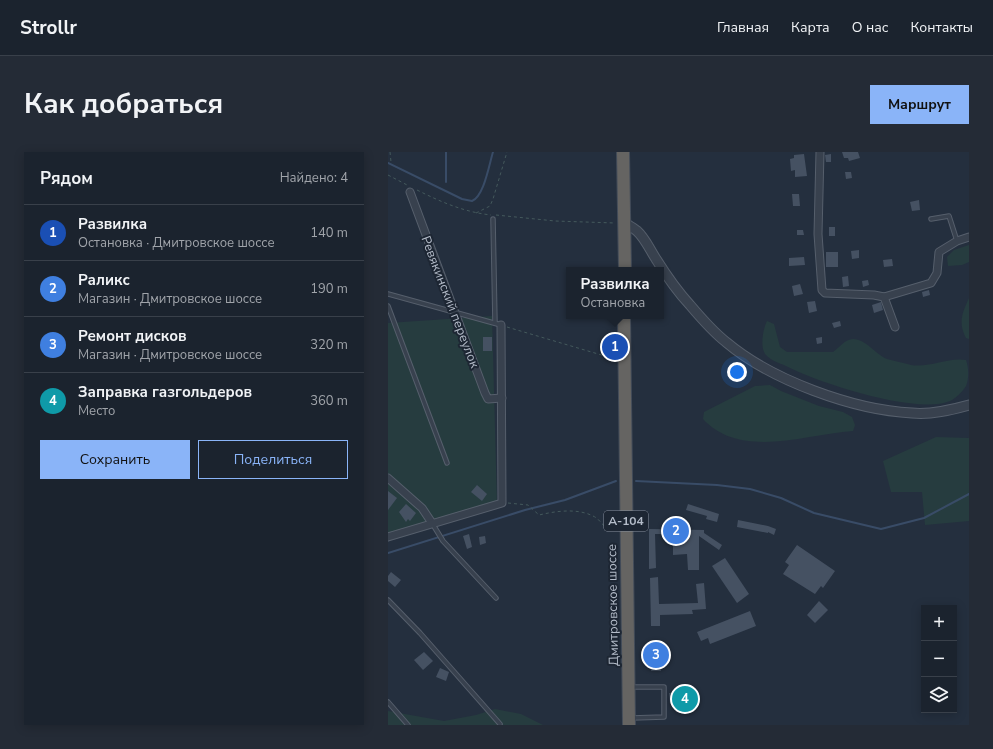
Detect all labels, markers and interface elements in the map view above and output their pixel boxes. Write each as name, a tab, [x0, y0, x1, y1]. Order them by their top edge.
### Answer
text: Strollr	[20, 15, 77, 41]
text: Главная	[717, 18, 769, 37]
text: Карта	[791, 18, 830, 37]
text: О нас	[852, 18, 888, 37]
text: Контакты	[910, 18, 973, 37]
text: Как добраться	[24, 85, 223, 123]
button: Маршрут	[870, 85, 969, 124]
text: Рядом	[40, 167, 93, 190]
text: Найдено: 4	[280, 169, 348, 187]
text: Развилка	[78, 214, 147, 234]
text: 1	[49, 224, 57, 242]
text: 140 m	[310, 224, 348, 242]
street label: Ревякинский переулок	[416, 233, 484, 371]
text: Остановка · Дмитровское шоссе	[78, 234, 275, 252]
popup	[566, 267, 664, 319]
text: Раликс	[78, 270, 130, 290]
text: Развилка	[580, 274, 650, 294]
text: 2	[49, 280, 57, 298]
text: 190 m	[310, 280, 348, 298]
text: Магазин · Дмитровское шоссе	[78, 290, 262, 308]
text: Остановка	[580, 294, 645, 312]
text: Ремонт дисков	[78, 326, 187, 346]
pin: 1	[602, 332, 628, 362]
text: 3	[49, 336, 57, 354]
text: 320 m	[310, 336, 348, 354]
text: Магазин · Дмитровское шоссе	[78, 346, 262, 364]
your location	[727, 362, 747, 382]
text: Заправка газгольдеров	[78, 382, 252, 402]
text: 4	[49, 392, 57, 410]
text: 360 m	[310, 392, 348, 410]
text: Место	[78, 402, 115, 420]
button: Сохранить	[40, 440, 190, 479]
button: Поделиться	[198, 440, 348, 479]
road number: А-104	[604, 511, 648, 531]
pin: 2	[663, 516, 689, 546]
street label: Дмитровское шоссе	[603, 544, 623, 666]
map controls	[921, 605, 957, 713]
button: +	[921, 605, 957, 641]
pin: 3	[643, 640, 669, 670]
button: −	[921, 641, 957, 677]
button: layers	[921, 677, 957, 713]
pin: 4	[672, 684, 698, 714]

